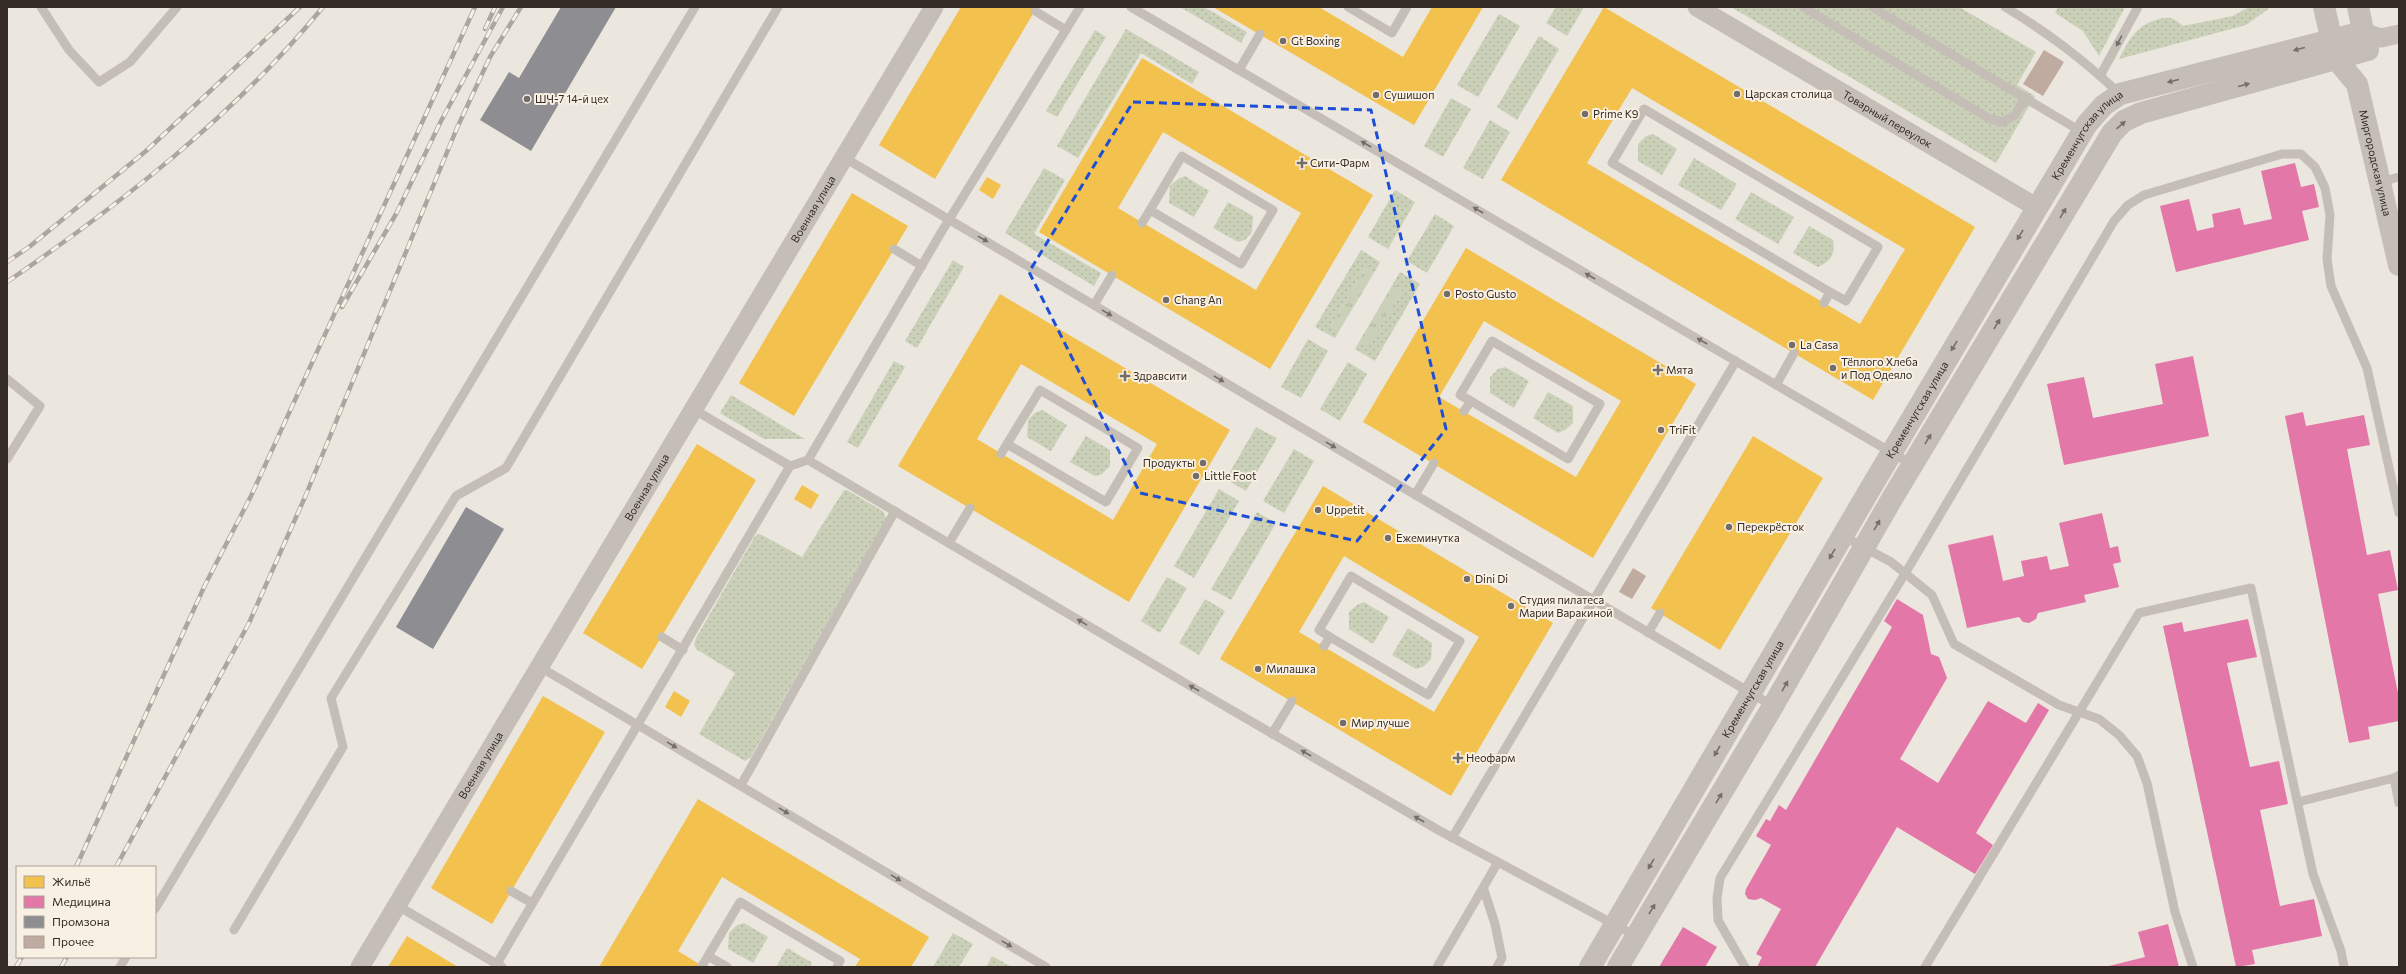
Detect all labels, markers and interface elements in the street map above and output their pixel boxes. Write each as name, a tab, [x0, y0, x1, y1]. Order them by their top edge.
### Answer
place label: Gt Boxing	[1291, 34, 1340, 47]
one-way arrow	[2116, 35, 2122, 47]
marker: Gt Boxing	[1278, 36, 1288, 46]
one-way arrow	[2292, 46, 2304, 52]
one-way arrow	[2166, 79, 2179, 85]
one-way arrow	[2238, 82, 2250, 88]
place label: Царская столица	[1745, 87, 1832, 100]
street label: Товарный переулок	[1840, 87, 1935, 150]
street label: Кременчугская улица	[2048, 87, 2125, 182]
place label: Сушишоп	[1384, 88, 1434, 101]
marker: Царская столица	[1732, 89, 1742, 99]
marker: Сушишоп	[1371, 90, 1381, 100]
place label: ШЧ-7 14-й цех	[535, 92, 609, 105]
marker: ШЧ-7 14-й цех	[522, 94, 532, 104]
place label: Prime K9	[1593, 107, 1639, 120]
street label: Миргородская улица	[2357, 108, 2394, 217]
marker: Prime K9	[1580, 109, 1590, 119]
one-way arrow	[2116, 120, 2126, 129]
one-way arrow	[1360, 141, 1372, 148]
place label: Сити-Фарм	[1310, 156, 1369, 169]
marker: Сити-Фарм	[1297, 158, 1307, 168]
street label: Военная улица	[788, 173, 838, 245]
one-way arrow	[1473, 206, 1483, 214]
one-way arrow	[2060, 207, 2067, 219]
one-way arrow	[2017, 229, 2024, 240]
one-way arrow	[977, 236, 989, 243]
one-way arrow	[1584, 272, 1596, 279]
place label: Posto Gusto	[1455, 287, 1517, 300]
marker: Posto Gusto	[1442, 289, 1452, 299]
place label: Chang An	[1174, 293, 1222, 306]
marker: Chang An	[1161, 295, 1171, 305]
one-way arrow	[1101, 309, 1113, 316]
one-way arrow	[1993, 318, 2000, 330]
one-way arrow	[1696, 338, 1708, 345]
place label: La Casa	[1800, 338, 1838, 351]
marker: La Casa	[1787, 340, 1797, 350]
one-way arrow	[1951, 341, 1958, 352]
place label: Тёплого Хлеба и Под Одеяло	[1841, 355, 1918, 381]
street label: Кременчугская улица	[1883, 359, 1951, 461]
place label: Мята	[1666, 363, 1693, 376]
marker: Тёплого Хлеба и Под Одеяло	[1828, 363, 1838, 373]
marker: Мята	[1653, 365, 1663, 375]
place label: Здравсити	[1133, 369, 1187, 382]
marker: Здравсити	[1120, 371, 1130, 381]
one-way arrow	[1213, 376, 1225, 383]
place label: TriFit	[1669, 423, 1696, 436]
marker: TriFit	[1656, 425, 1666, 435]
one-way arrow	[1924, 433, 1931, 445]
one-way arrow	[1325, 442, 1337, 449]
street label: Военная улица	[621, 451, 671, 523]
place label: Продукты	[1143, 456, 1195, 469]
marker: Продукты	[1198, 458, 1208, 468]
place label: Little Foot	[1204, 469, 1257, 482]
marker: Little Foot	[1191, 471, 1201, 481]
place label: Uppetit	[1326, 503, 1365, 516]
marker: Uppetit	[1313, 505, 1323, 515]
one-way arrow	[1874, 519, 1881, 530]
place label: Перекрёсток	[1737, 520, 1804, 533]
marker: Перекрёсток	[1724, 522, 1734, 532]
place label: Ежеминутка	[1396, 531, 1460, 544]
marker: Ежеминутка	[1383, 533, 1393, 543]
one-way arrow	[1828, 548, 1835, 560]
place label: Dini Di	[1475, 572, 1508, 585]
marker: Dini Di	[1462, 574, 1472, 584]
place label: Студия пилатеса Марии Варакиной	[1519, 593, 1613, 619]
marker: Студия пилатеса Марии Варакиной	[1506, 601, 1516, 611]
one-way arrow	[1077, 618, 1087, 626]
street label: Кременчугская улица	[1719, 638, 1786, 740]
place label: Милашка	[1266, 662, 1316, 675]
marker: Милашка	[1253, 664, 1263, 674]
one-way arrow	[1781, 680, 1788, 692]
one-way arrow	[1188, 685, 1200, 692]
place label: Мир лучше	[1351, 716, 1409, 729]
marker: Мир лучше	[1338, 718, 1348, 728]
street label: Военная улица	[455, 729, 505, 801]
one-way arrow	[666, 741, 678, 748]
one-way arrow	[1714, 745, 1721, 757]
one-way arrow	[1300, 750, 1312, 757]
place label: Неофарм	[1466, 751, 1515, 764]
marker: Неофарм	[1453, 753, 1463, 763]
one-way arrow	[1715, 792, 1722, 804]
one-way arrow	[778, 808, 790, 815]
one-way arrow	[1413, 815, 1425, 822]
one-way arrow	[1648, 858, 1655, 869]
legend	[16, 866, 156, 958]
text: Жильё	[52, 874, 91, 888]
one-way arrow	[890, 874, 902, 881]
text: Медицина	[52, 894, 111, 908]
one-way arrow	[1649, 903, 1656, 915]
text: Промзона	[52, 914, 110, 928]
text: Прочее	[52, 934, 94, 948]
one-way arrow	[1001, 941, 1013, 948]

